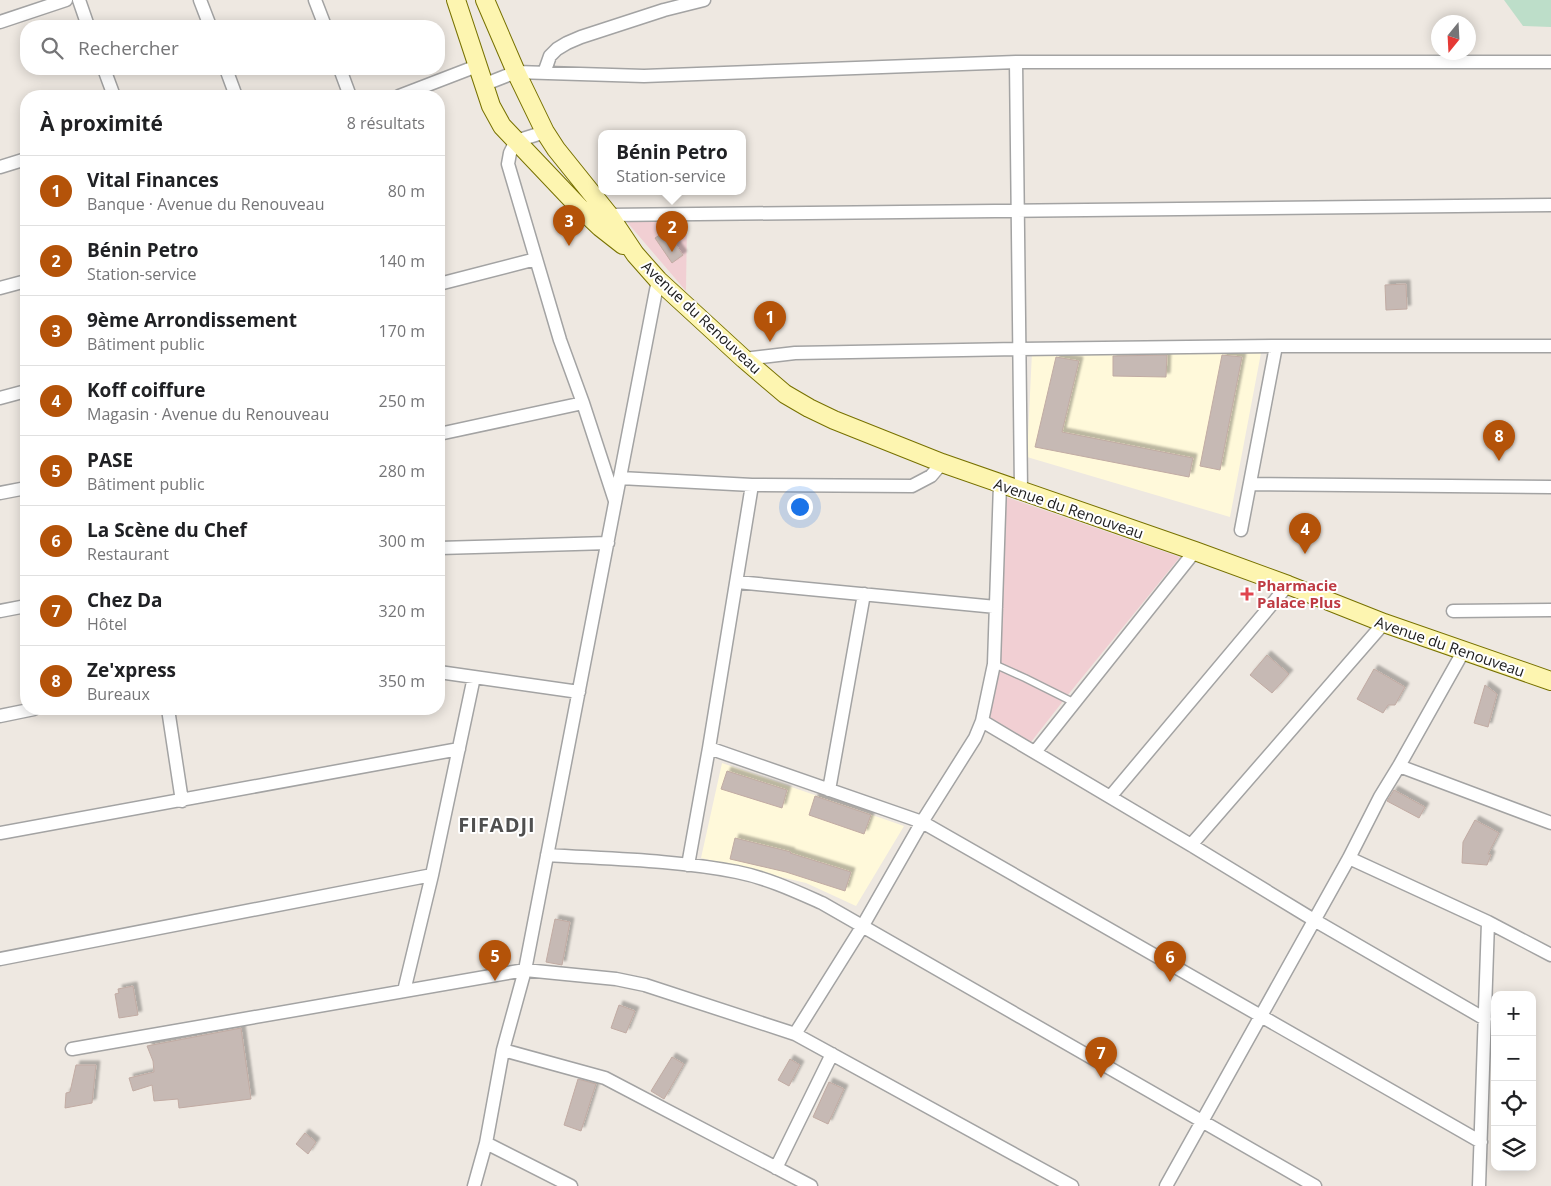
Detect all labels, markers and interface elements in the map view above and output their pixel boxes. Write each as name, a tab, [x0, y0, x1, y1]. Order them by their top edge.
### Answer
north arrow	[1431, 15, 1476, 60]
search box	[20, 20, 445, 75]
icon: search	[38, 34, 66, 62]
text: Rechercher	[78, 35, 179, 61]
text: À proximité	[40, 109, 163, 137]
text: 8 résultats	[347, 112, 425, 134]
popup	[598, 130, 746, 195]
text: Bénin Petro	[616, 139, 728, 165]
text: Station-service	[616, 165, 726, 187]
text: Vital Finances	[87, 167, 219, 193]
text: 1	[51, 180, 61, 202]
text: 80 m	[388, 180, 425, 202]
text: Banque · Avenue du Renouveau	[87, 193, 325, 215]
pin: 3	[553, 205, 585, 246]
pin: 2	[656, 211, 688, 252]
text: Bénin Petro	[87, 237, 199, 263]
text: 2	[51, 250, 61, 272]
text: 140 m	[379, 250, 425, 272]
street label: Avenue du Renouveau	[638, 256, 766, 378]
text: Station-service	[87, 263, 197, 285]
pin: 1	[754, 301, 786, 342]
text: 9ème Arrondissement	[87, 307, 297, 333]
text: 3	[51, 320, 61, 342]
text: 170 m	[379, 320, 425, 342]
text: Bâtiment public	[87, 333, 205, 355]
text: Koff coiffure	[87, 377, 205, 403]
text: 4	[51, 390, 61, 412]
text: 250 m	[379, 390, 425, 412]
text: Magasin · Avenue du Renouveau	[87, 403, 329, 425]
pin: 8	[1483, 420, 1515, 461]
text: PASE	[87, 447, 133, 473]
text: 5	[51, 460, 61, 482]
text: 280 m	[379, 460, 425, 482]
text: Bâtiment public	[87, 473, 205, 495]
street label: Avenue du Renouveau	[992, 473, 1146, 543]
your location	[787, 494, 813, 520]
pin: 4	[1289, 513, 1321, 554]
text: La Scène du Chef	[87, 517, 247, 543]
text: 6	[51, 530, 61, 552]
text: 300 m	[379, 530, 425, 552]
text: Restaurant	[87, 543, 169, 565]
place label: Pharmacie Palace Plus	[1257, 575, 1341, 612]
text: Chez Da	[87, 587, 163, 613]
marker: Pharmacie Palace Plus	[1241, 588, 1253, 600]
text: 7	[51, 600, 61, 622]
text: 320 m	[379, 600, 425, 622]
street label: Avenue du Renouveau	[1373, 611, 1527, 681]
text: Hôtel	[87, 613, 127, 635]
text: Ze'xpress	[87, 657, 176, 683]
text: 8	[51, 670, 61, 692]
text: 350 m	[379, 670, 425, 692]
text: Bureaux	[87, 683, 150, 705]
district label: FIFADJI	[458, 811, 536, 838]
pin: 5	[479, 940, 511, 981]
pin: 6	[1154, 941, 1186, 982]
map controls	[1491, 991, 1536, 1171]
button: +	[1491, 991, 1536, 1036]
button: −	[1491, 1036, 1536, 1081]
pin: 7	[1085, 1037, 1117, 1078]
button: locate	[1491, 1081, 1536, 1126]
button: layers	[1491, 1126, 1536, 1171]

